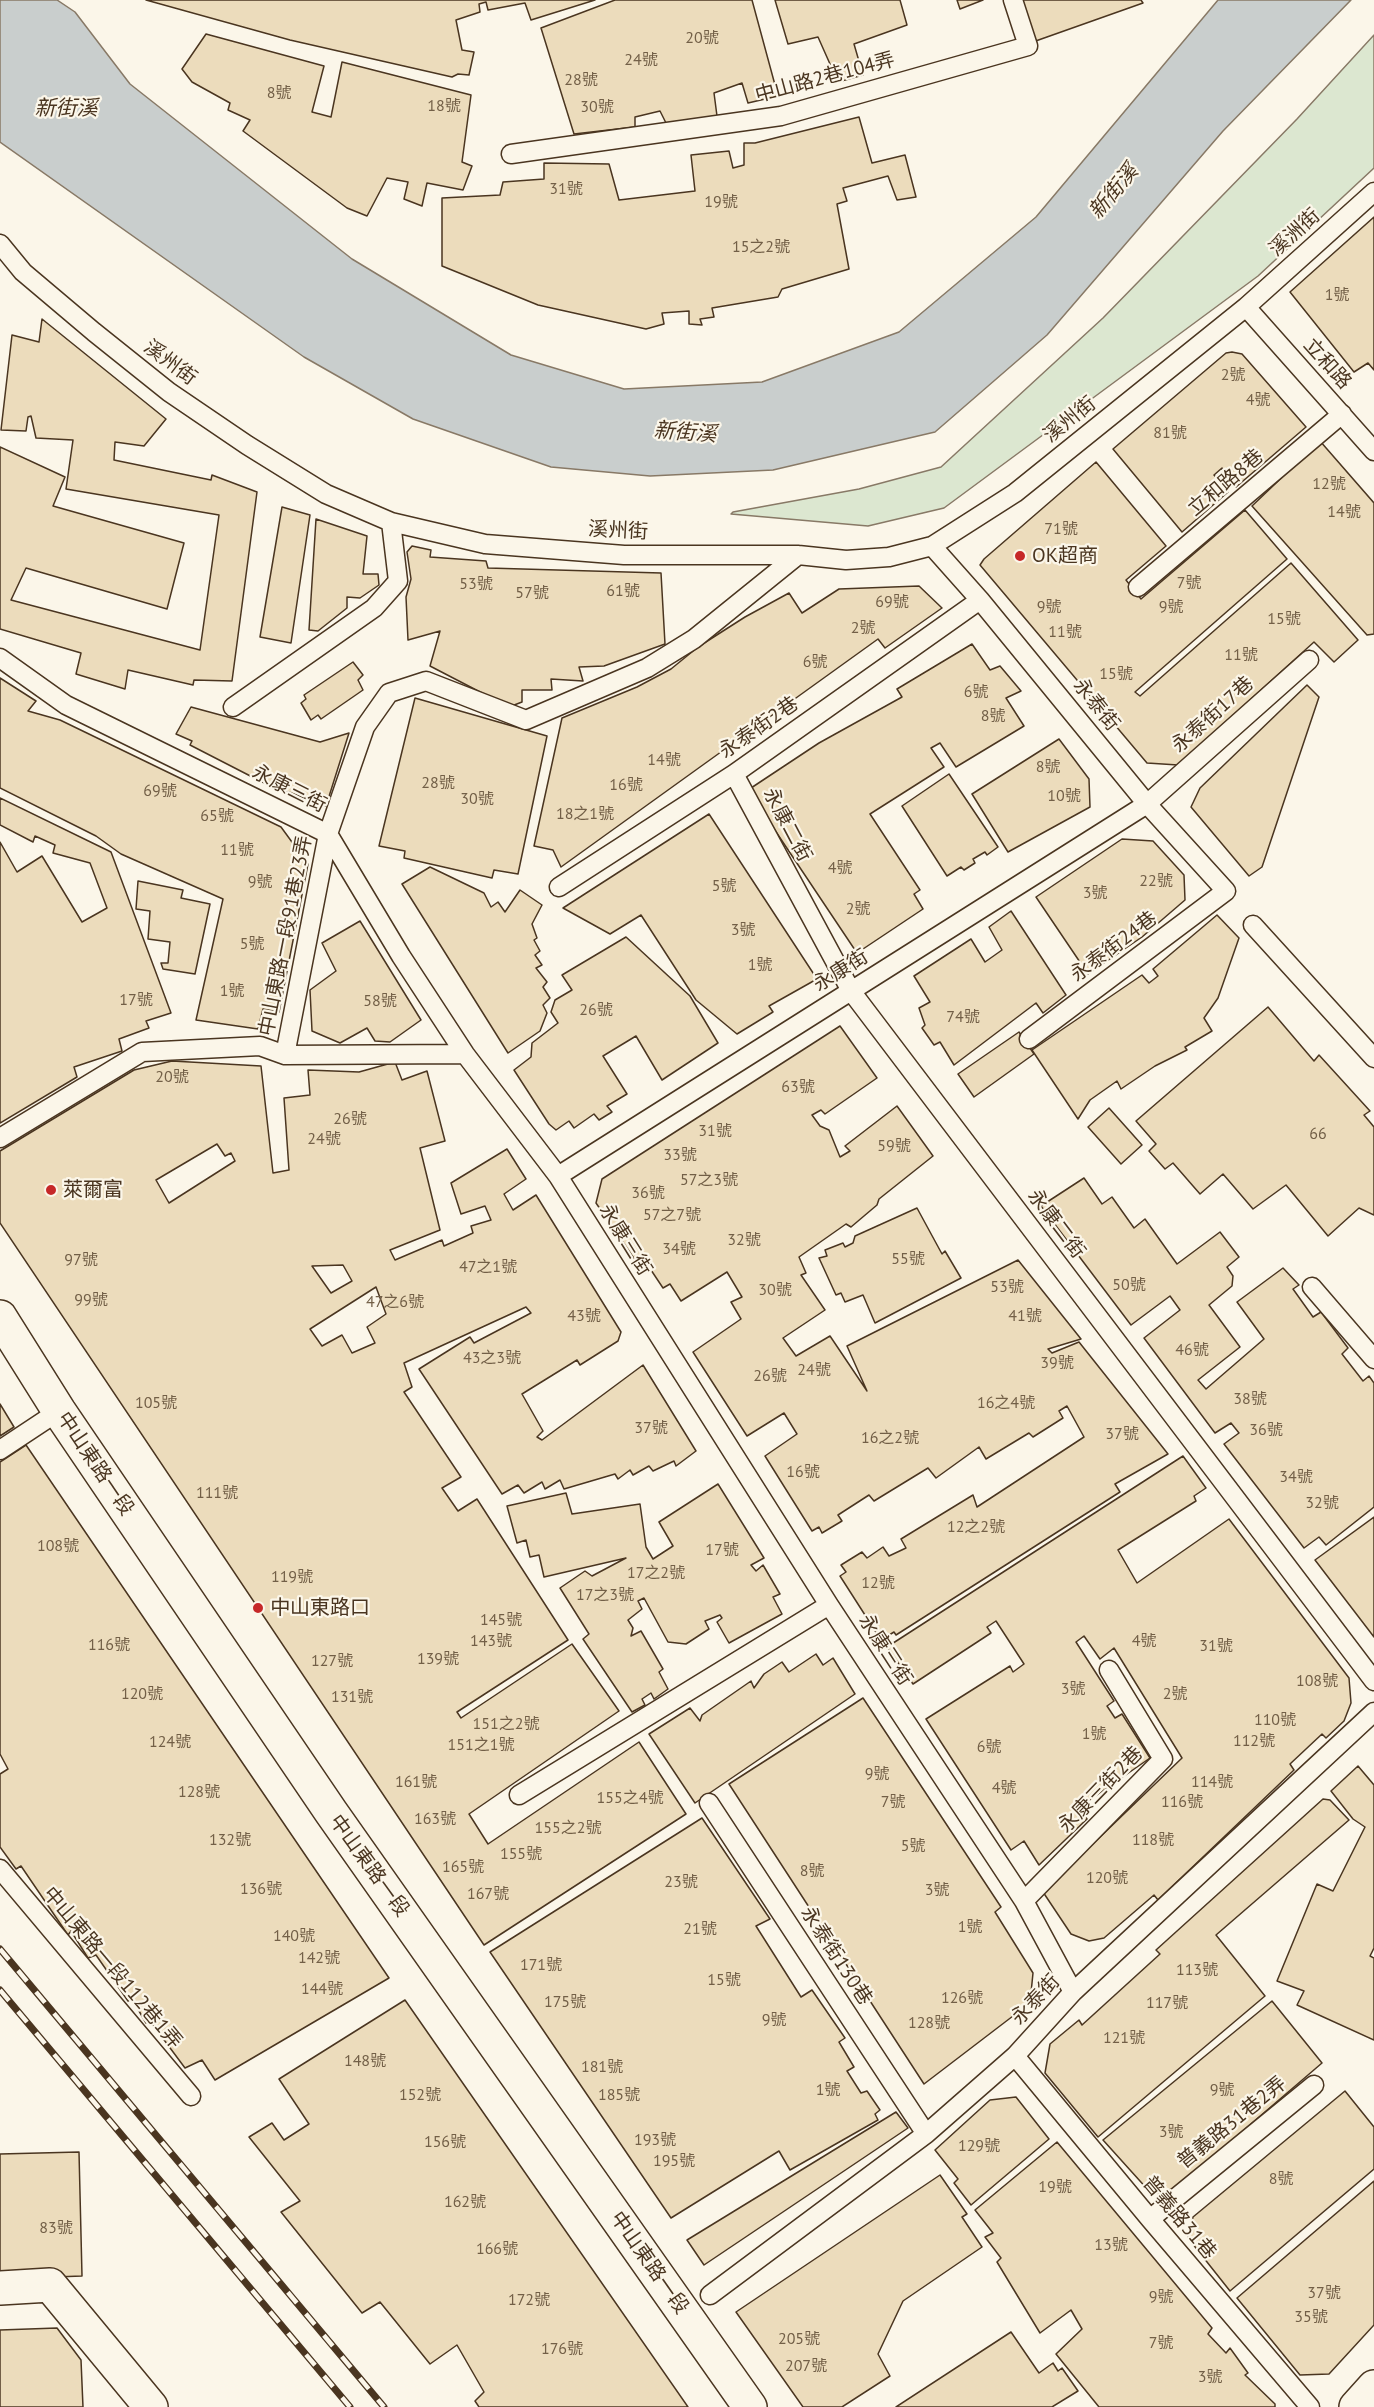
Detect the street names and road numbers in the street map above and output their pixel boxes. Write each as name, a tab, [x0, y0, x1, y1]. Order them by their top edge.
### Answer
street label: 中山路2巷104弄	[753, 48, 897, 108]
street label: 溪洲街	[1265, 204, 1325, 262]
street label: 立和路	[1298, 334, 1356, 394]
street label: 溪州街	[139, 335, 201, 391]
street label: 溪州街	[1039, 392, 1101, 448]
street label: 立和路8巷	[1183, 445, 1269, 521]
street label: 溪州街	[587, 517, 649, 545]
street label: 永泰街17巷	[1167, 672, 1259, 758]
street label: 永泰街	[1068, 674, 1124, 736]
street label: 永泰街2巷	[715, 692, 803, 764]
street label: 永康三街	[248, 760, 330, 818]
street label: 永康二街	[758, 784, 816, 866]
street label: 中山東路一段91巷23弄	[255, 834, 317, 1038]
street label: 永泰街24巷	[1066, 907, 1162, 987]
street label: 永康街	[809, 945, 873, 997]
street label: 永康二街	[1022, 1185, 1090, 1263]
street label: 永康三街	[594, 1200, 656, 1280]
street label: 中山東路一段	[52, 1408, 138, 1520]
street label: 永康三街	[853, 1610, 917, 1690]
street label: 永康三街2巷	[1054, 1742, 1148, 1838]
street label: 中山東路一段	[324, 1810, 414, 1922]
street label: 中山東路一段112巷1弄	[37, 1882, 187, 2054]
street label: 永泰街130巷	[795, 1902, 877, 2010]
street label: 永泰街	[1007, 1970, 1065, 2030]
street label: 普義路31巷2弄	[1173, 2072, 1291, 2174]
street label: 普義路31巷	[1137, 2171, 1221, 2265]
street label: 中山東路一段	[605, 2207, 693, 2319]

